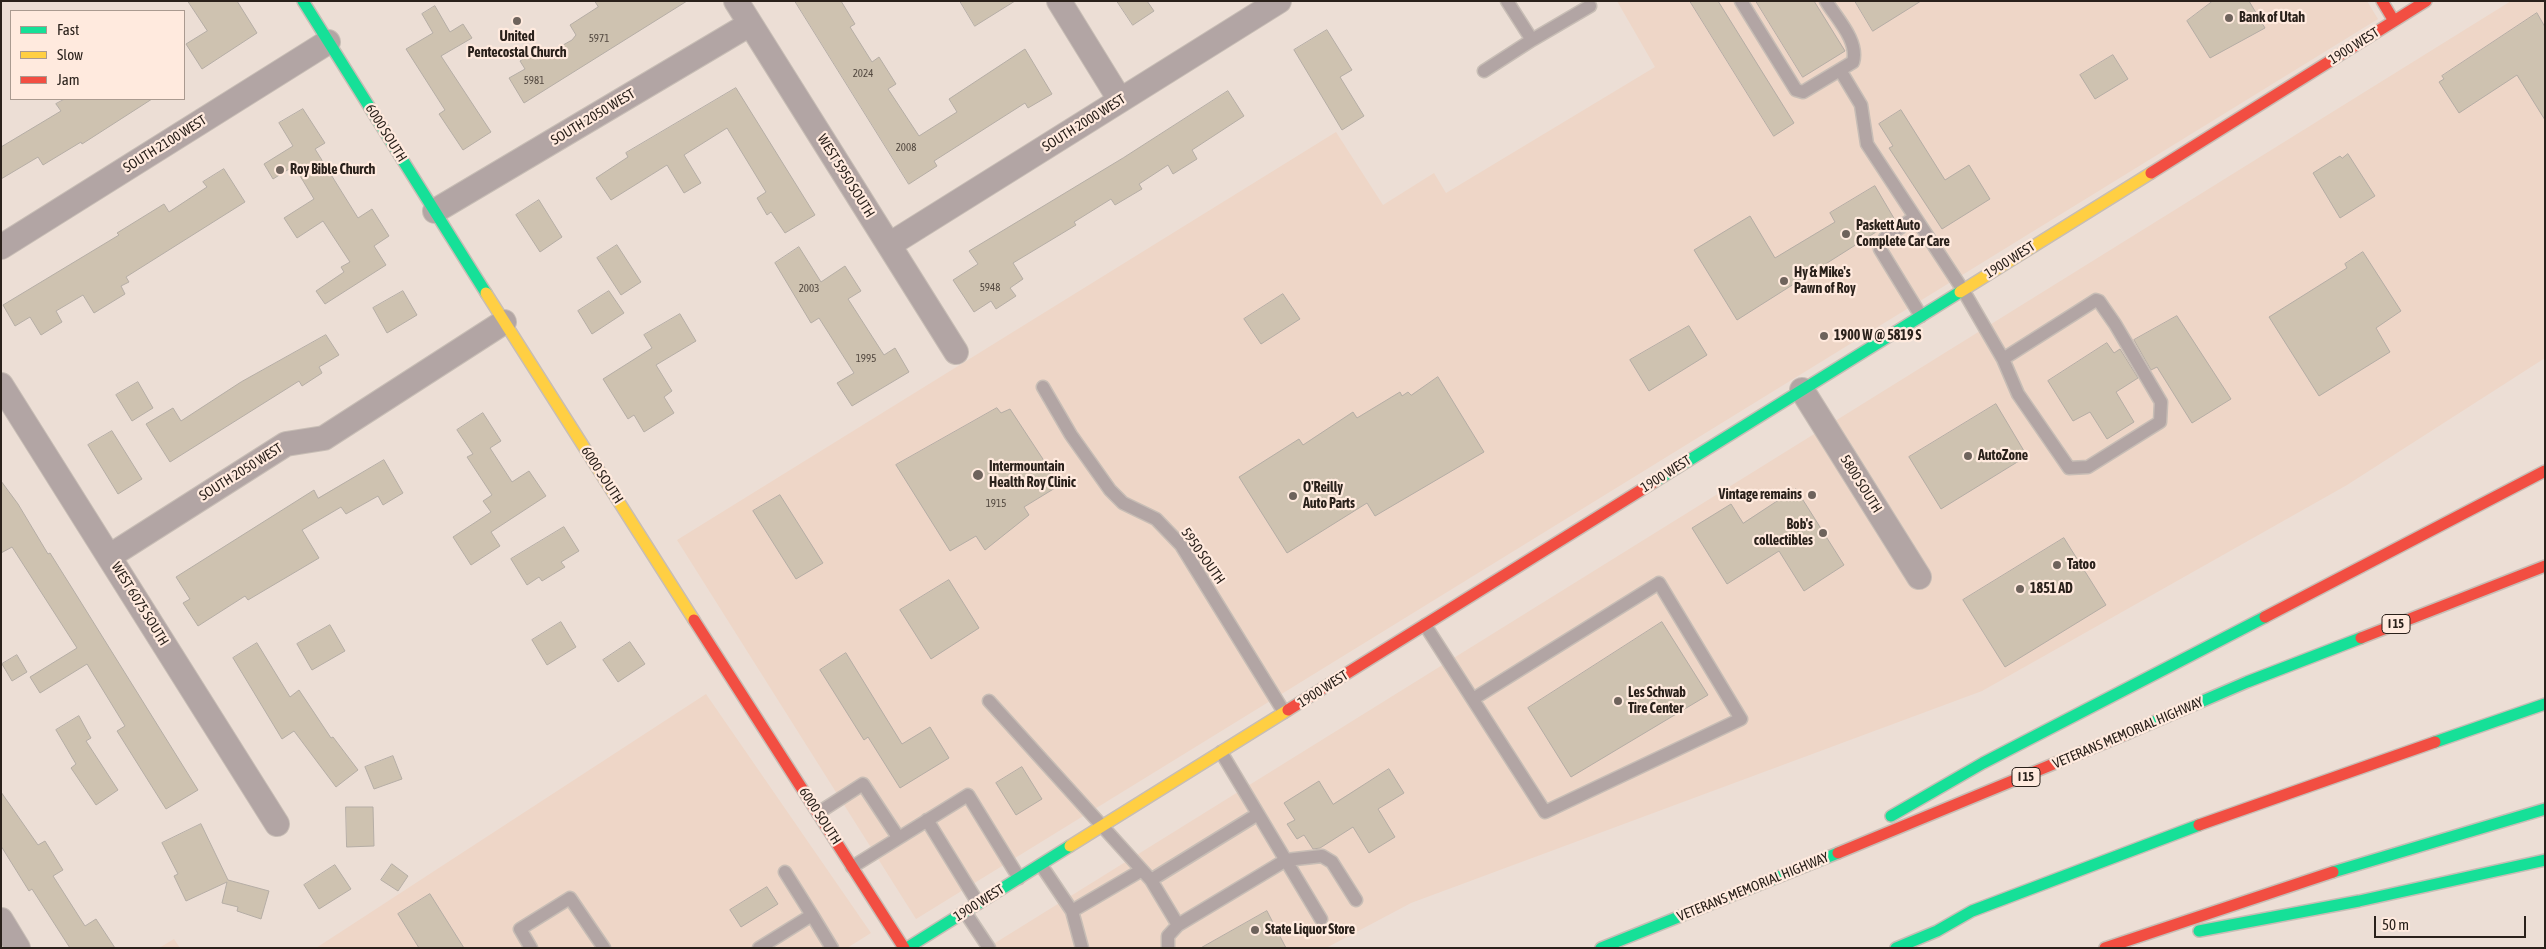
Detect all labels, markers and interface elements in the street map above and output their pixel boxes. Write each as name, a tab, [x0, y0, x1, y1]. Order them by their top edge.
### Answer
legend	[10, 10, 185, 100]
place label: Bank of Utah	[2239, 10, 2305, 26]
marker: Bank of Utah	[2223, 12, 2235, 24]
marker: United Pentecostal Church	[511, 15, 523, 27]
text: Fast	[57, 21, 79, 38]
street label: 1900 WEST	[2326, 24, 2382, 68]
place label: United Pentecostal Church	[468, 29, 566, 62]
house number: 5971	[589, 32, 609, 46]
text: Slow	[57, 46, 83, 63]
house number: 2024	[853, 67, 873, 81]
text: Jam	[57, 71, 80, 88]
house number: 5981	[524, 74, 544, 88]
street label: SOUTH 2050 WEST	[548, 85, 638, 149]
street label: SOUTH 2000 WEST	[1039, 91, 1129, 155]
street label: 6000 SOUTH	[362, 101, 410, 165]
street label: SOUTH 2100 WEST	[120, 112, 210, 176]
street label: WEST 5950 SOUTH	[814, 131, 878, 221]
house number: 2008	[896, 141, 916, 155]
place label: Roy Bible Church	[290, 162, 375, 178]
marker: Roy Bible Church	[274, 164, 286, 176]
place label: Paskett Auto Complete Car Care	[1856, 218, 1950, 250]
marker: Paskett Auto Complete Car Care	[1840, 228, 1852, 240]
street label: 1900 WEST	[1982, 238, 2038, 282]
place label: Hy & Mike's Pawn of Roy	[1794, 265, 1856, 298]
marker: Hy & Mike's Pawn of Roy	[1778, 275, 1790, 287]
house number: 5948	[980, 281, 1000, 295]
house number: 2003	[799, 282, 819, 296]
place label: 1900 W @ 5819 S	[1834, 328, 1921, 344]
marker: 1900 W @ 5819 S	[1818, 330, 1830, 342]
house number: 1995	[856, 352, 876, 366]
street label: SOUTH 2050 WEST	[196, 440, 286, 504]
street label: 6000 SOUTH	[577, 443, 627, 507]
place label: AutoZone	[1978, 448, 2028, 464]
marker: AutoZone	[1962, 450, 1974, 462]
street label: 1900 WEST	[1638, 452, 1694, 496]
street label: 5800 SOUTH	[1837, 452, 1885, 516]
place label: Intermountain Health Roy Clinic	[989, 459, 1076, 492]
marker: Intermountain Health Roy Clinic	[971, 468, 985, 482]
place label: O'Reilly Auto Parts	[1303, 480, 1355, 512]
place label: Vintage remains	[1719, 487, 1802, 503]
marker: Vintage remains	[1806, 489, 1818, 501]
marker: O'Reilly Auto Parts	[1287, 490, 1299, 502]
house number: 1915	[986, 497, 1006, 511]
place label: Bob's collectibles	[1754, 517, 1813, 550]
street label: 5950 SOUTH	[1178, 525, 1228, 587]
marker: Bob's collectibles	[1817, 527, 1829, 539]
place label: Tatoo	[2067, 557, 2096, 573]
street label: WEST 6075 SOUTH	[108, 559, 172, 649]
marker: Tatoo	[2051, 559, 2063, 571]
place label: 1851 AD	[2030, 581, 2073, 597]
marker: 1851 AD	[2014, 583, 2026, 595]
road number: I 15	[2382, 614, 2410, 634]
street label: 1900 WEST	[1295, 667, 1351, 711]
place label: Les Schwab Tire Center	[1628, 685, 1686, 718]
street label: VETERANS MEMORIAL HIGHWAY	[2050, 694, 2206, 772]
marker: Les Schwab Tire Center	[1612, 695, 1624, 707]
road number: I 15	[2012, 768, 2040, 786]
street label: 6000 SOUTH	[795, 784, 845, 848]
street label: VETERANS MEMORIAL HIGHWAY	[1675, 849, 1831, 925]
street label: 1900 WEST	[951, 881, 1007, 925]
scale bar	[2376, 906, 2528, 938]
text: 50 m	[2382, 916, 2409, 933]
place label: State Liquor Store	[1265, 922, 1355, 938]
marker: State Liquor Store	[1249, 924, 1261, 936]

